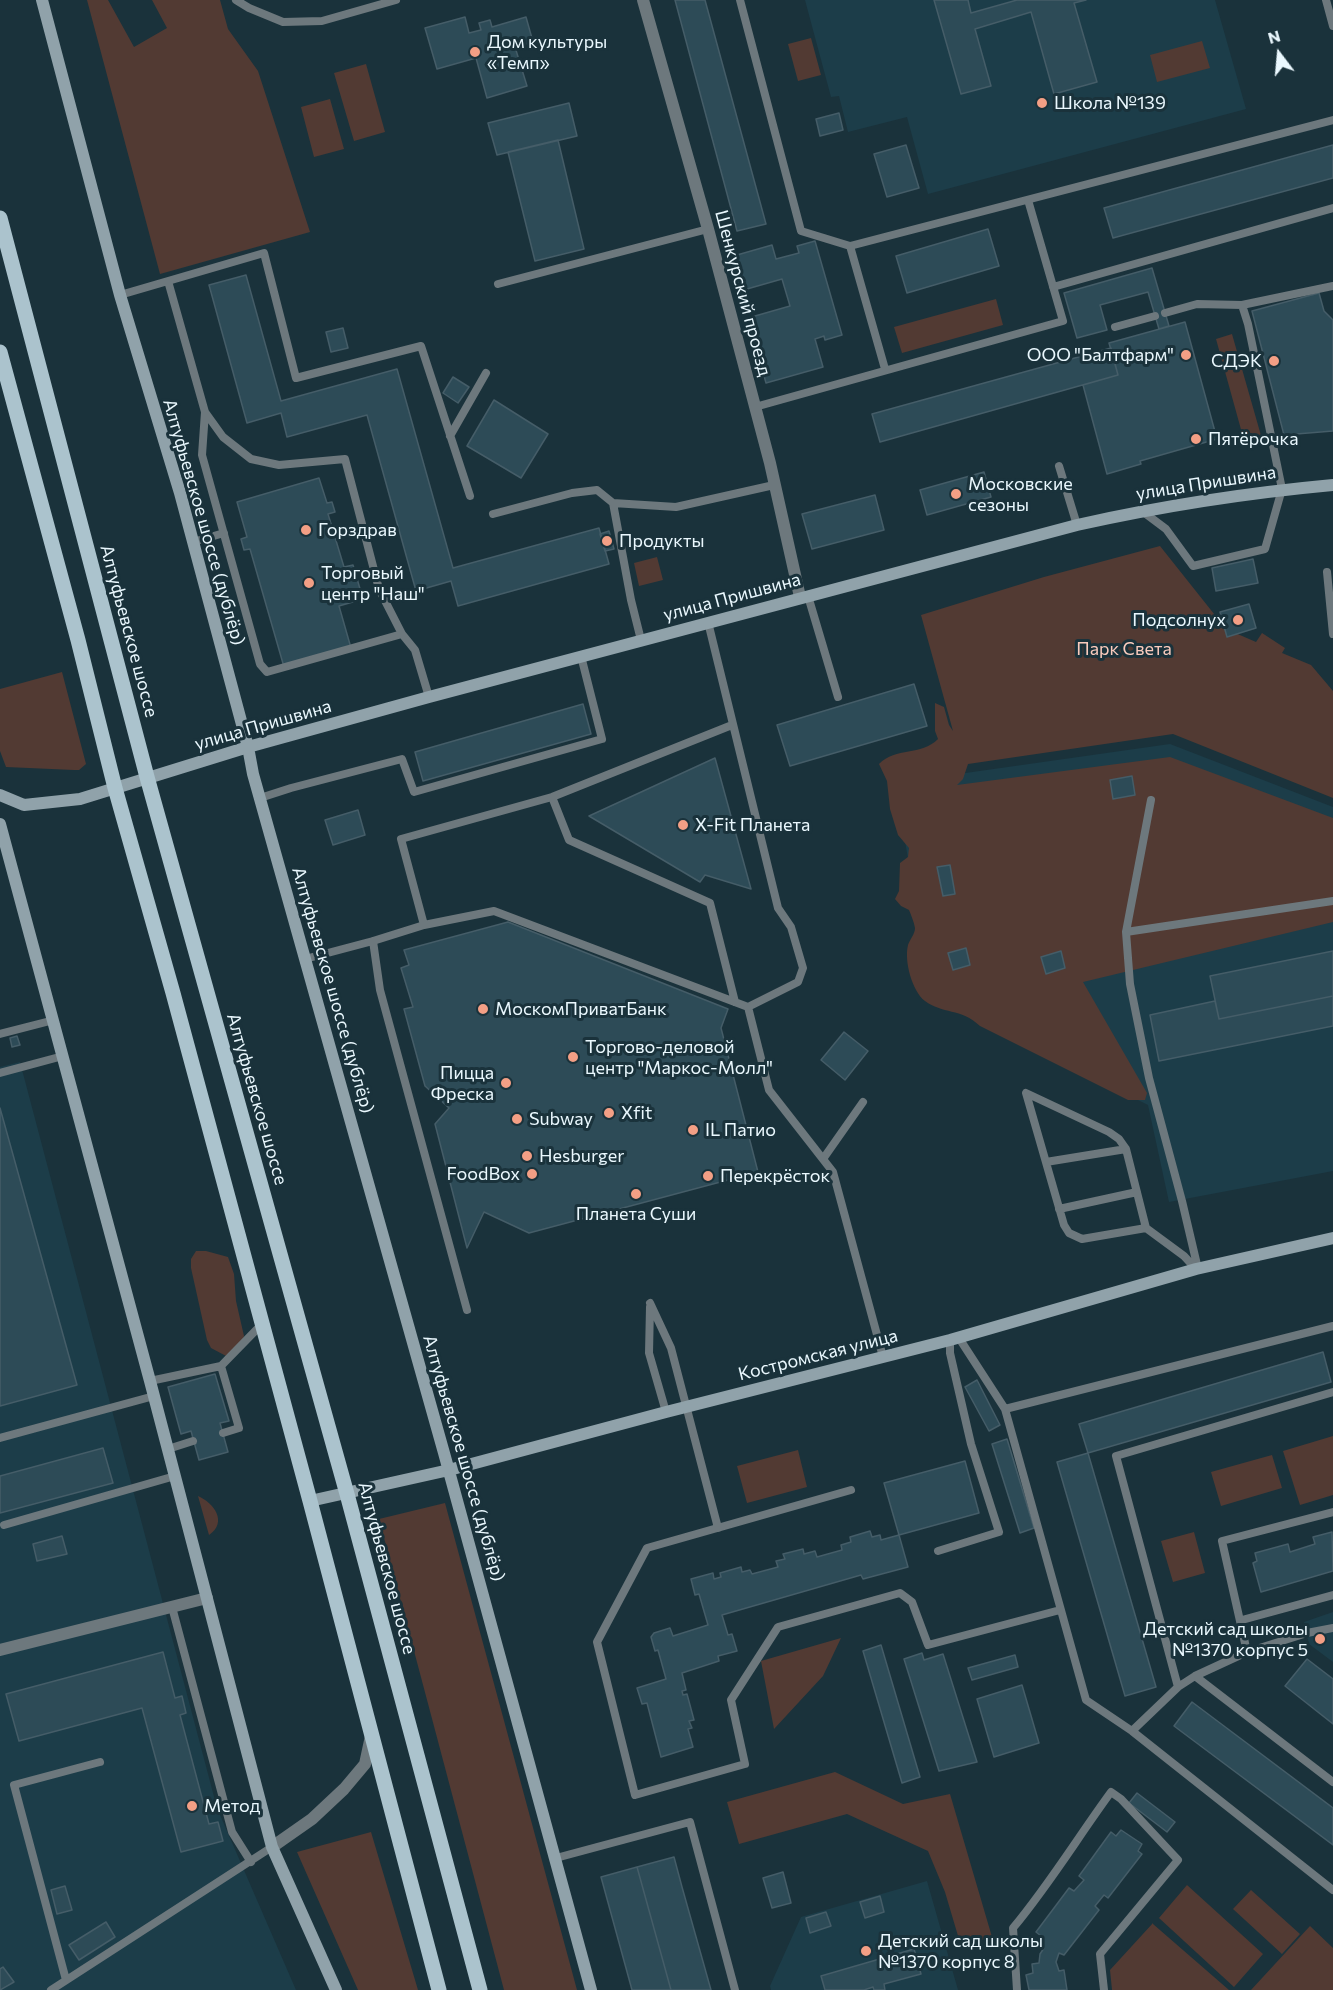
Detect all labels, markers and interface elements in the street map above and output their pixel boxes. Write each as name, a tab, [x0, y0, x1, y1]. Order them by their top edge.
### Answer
north arrow	[1249, 24, 1309, 84]
text: N	[1266, 25, 1282, 47]
place label: Дом культуры «Темп»	[487, 31, 607, 74]
marker: Дом культуры «Темп»	[468, 45, 482, 59]
place label: Школа №139	[1054, 92, 1166, 114]
marker: Школа №139	[1035, 96, 1049, 110]
street label: Шенкурский проезд	[710, 208, 776, 378]
place label: ООО "Балтфарм"	[1027, 344, 1174, 366]
marker: ООО "Балтфарм"	[1179, 348, 1193, 362]
place label: СДЭК	[1211, 350, 1262, 372]
marker: СДЭК	[1267, 354, 1281, 368]
street label: Алтуфьевское шоссе (дублёр)	[158, 396, 250, 648]
place label: Пятёрочка	[1208, 428, 1299, 450]
marker: Пятёрочка	[1189, 432, 1203, 446]
street label: улица Пришвина	[1134, 461, 1278, 505]
place label: Московские сезоны	[968, 473, 1073, 516]
marker: Московские сезоны	[949, 487, 963, 501]
place label: Горздрав	[318, 519, 397, 541]
marker: Горздрав	[299, 523, 313, 537]
place label: Продукты	[619, 530, 704, 552]
marker: Продукты	[600, 534, 614, 548]
street label: Алтуфьевское шоссе	[96, 542, 162, 720]
place label: Торговый центр "Наш"	[321, 562, 425, 604]
street label: улица Пришвина	[661, 568, 803, 626]
marker: Торговый центр "Наш"	[302, 576, 316, 590]
place label: Подсолнух	[1132, 609, 1226, 631]
marker: Подсолнух	[1231, 613, 1245, 627]
park label: Парк Света	[1076, 638, 1172, 660]
street label: улица Пришвина	[192, 695, 334, 755]
place label: X-Fit Планета	[695, 814, 810, 836]
marker: X-Fit Планета	[676, 818, 690, 832]
street label: Алтуфьевское шоссе (дублёр)	[287, 864, 379, 1116]
place label: МоскомПриватБанк	[495, 998, 667, 1020]
marker: МоскомПриватБанк	[476, 1002, 490, 1016]
street label: Алтуфьевское шоссе	[222, 1011, 292, 1187]
place label: Торгово-деловой центр "Маркос-Молл"	[585, 1036, 773, 1078]
marker: Торгово-деловой центр "Маркос-Молл"	[566, 1050, 580, 1064]
place label: Пицца Фреска	[431, 1062, 494, 1104]
marker: Пицца Фреска	[499, 1076, 513, 1090]
place label: Xfit	[621, 1102, 652, 1124]
marker: Xfit	[602, 1106, 616, 1120]
place label: Subway	[529, 1108, 593, 1130]
marker: Subway	[510, 1112, 524, 1126]
place label: IL Патио	[705, 1119, 776, 1141]
marker: IL Патио	[686, 1123, 700, 1137]
place label: Hesburger	[539, 1145, 624, 1167]
marker: Hesburger	[520, 1149, 534, 1163]
place label: FoodBox	[447, 1163, 520, 1185]
place label: Перекрёсток	[720, 1165, 830, 1187]
marker: FoodBox	[525, 1167, 539, 1181]
marker: Перекрёсток	[701, 1169, 715, 1183]
marker: Планета Суши	[629, 1187, 643, 1201]
place label: Планета Суши	[576, 1203, 696, 1225]
street label: Костромская улица	[736, 1325, 900, 1385]
street label: Алтуфьевское шоссе (дублёр)	[418, 1332, 510, 1584]
street label: Алтуфьевское шоссе	[354, 1479, 420, 1657]
place label: Детский сад школы №1370 корпус 5	[1143, 1618, 1308, 1660]
marker: Детский сад школы №1370 корпус 5	[1313, 1632, 1327, 1646]
place label: Метод	[204, 1795, 260, 1817]
marker: Метод	[185, 1799, 199, 1813]
place label: Детский сад школы №1370 корпус 8	[878, 1930, 1043, 1972]
marker: Детский сад школы №1370 корпус 8	[859, 1944, 873, 1958]

